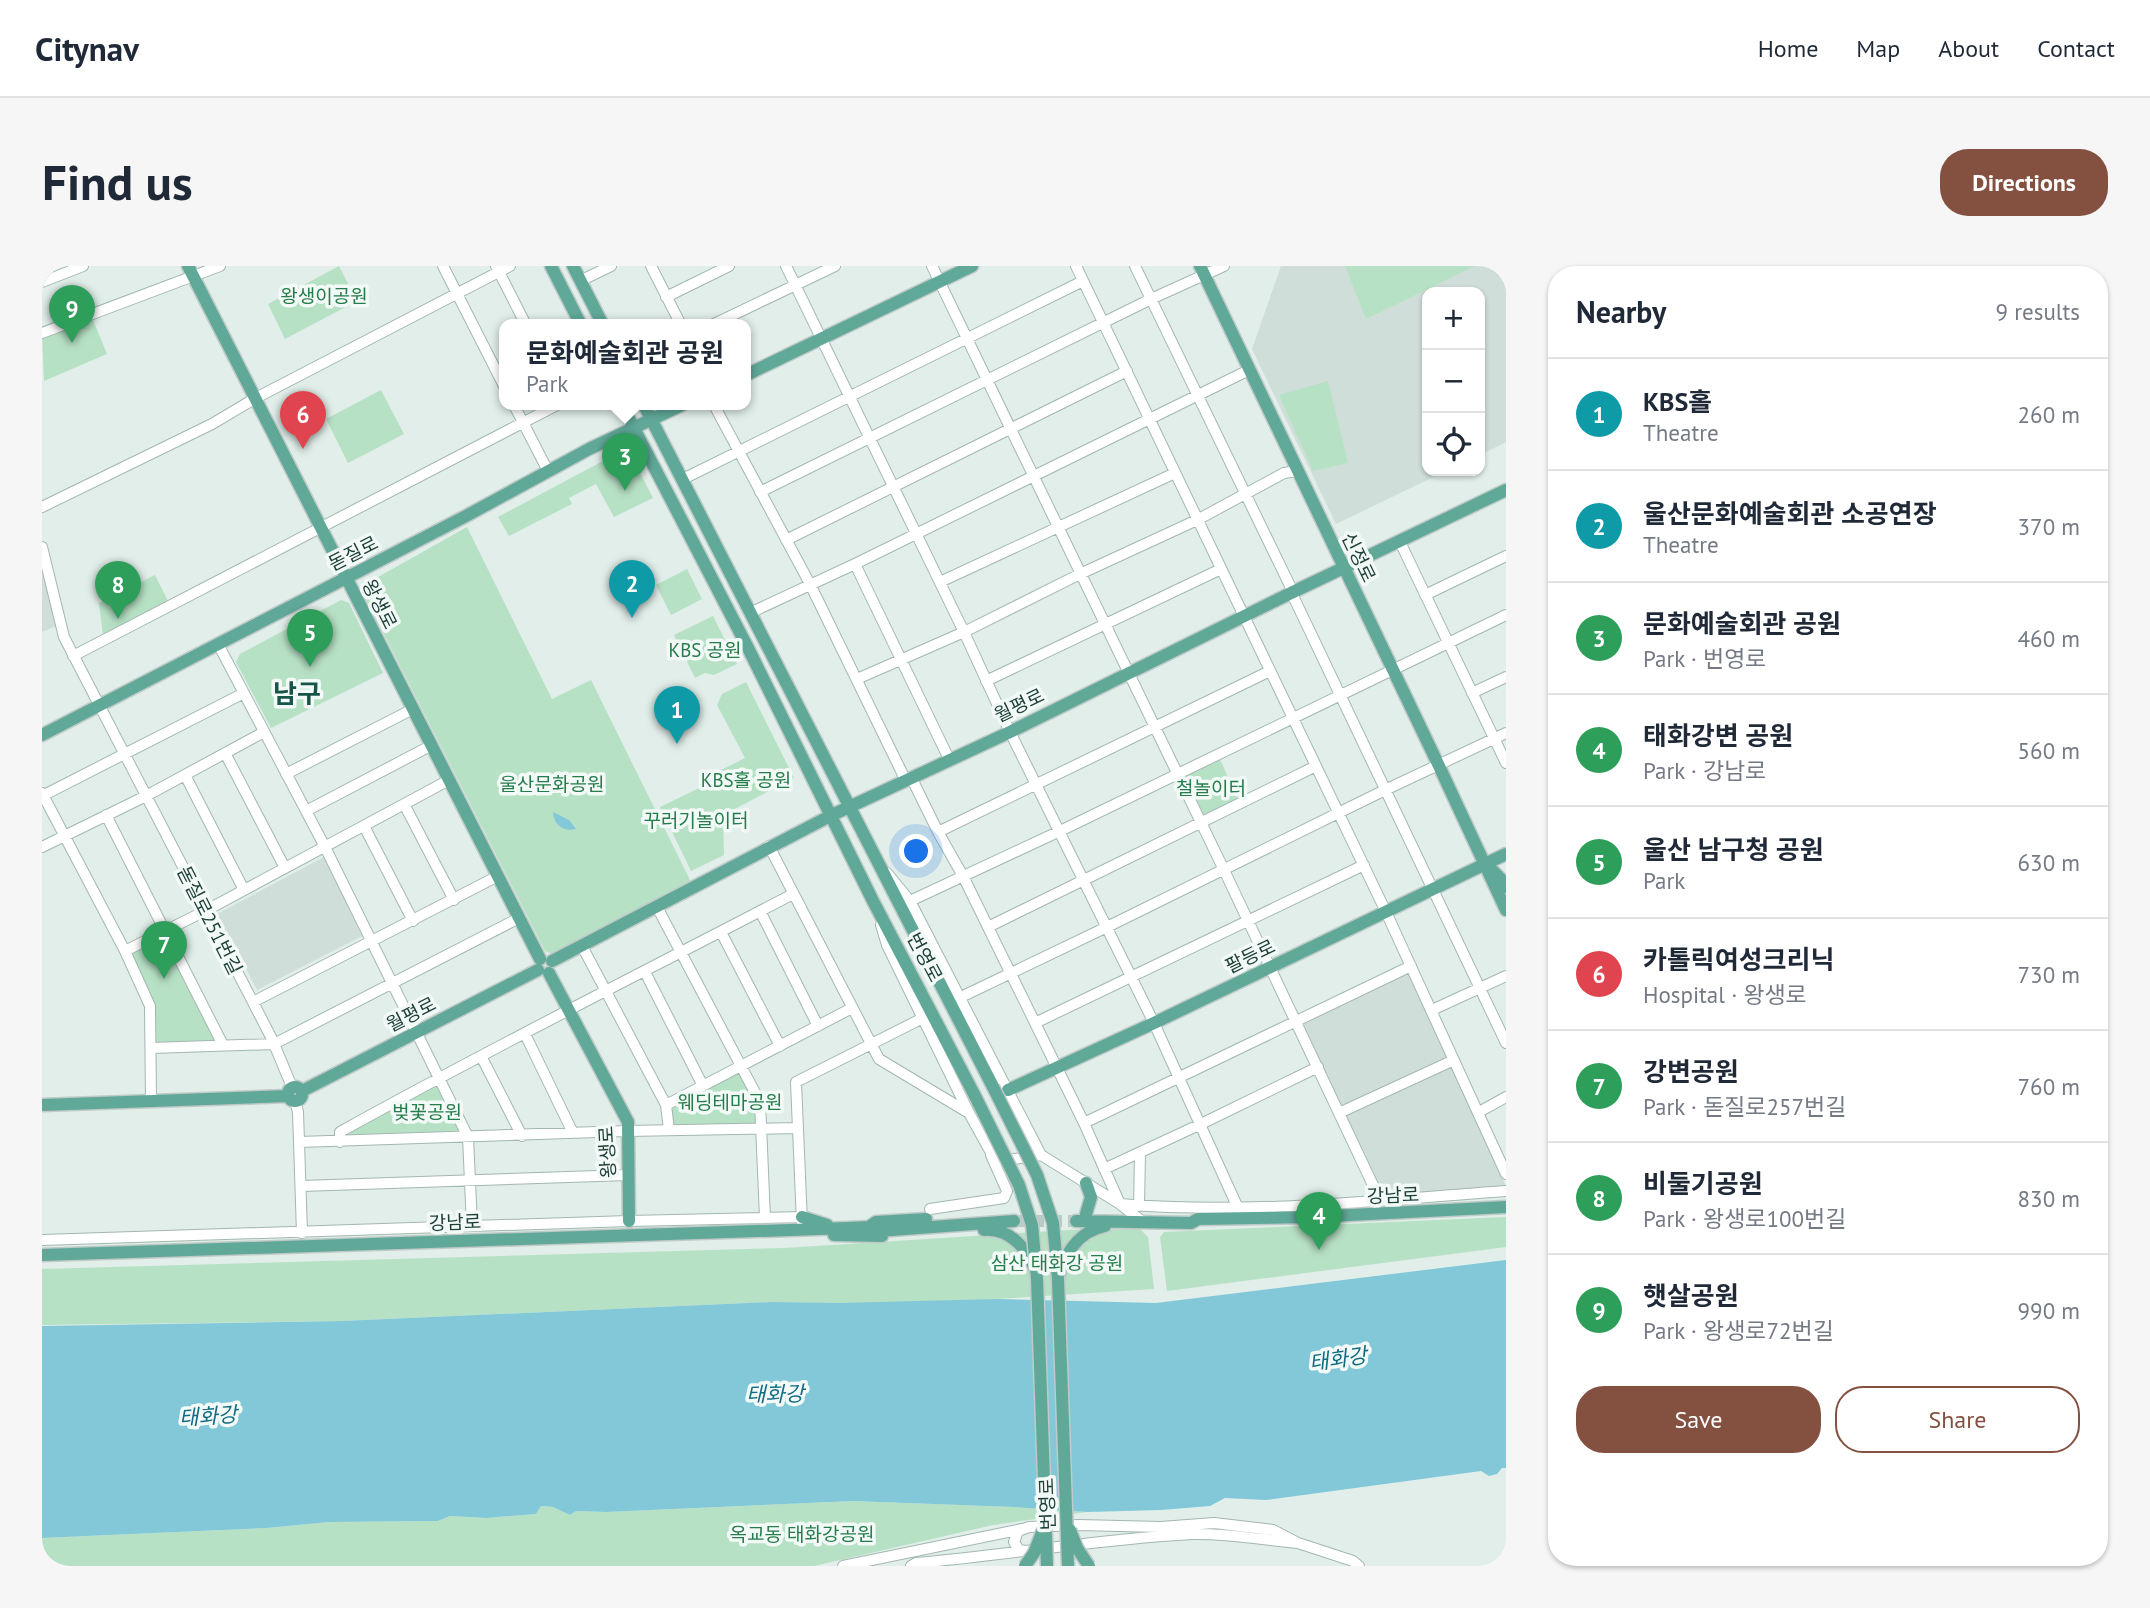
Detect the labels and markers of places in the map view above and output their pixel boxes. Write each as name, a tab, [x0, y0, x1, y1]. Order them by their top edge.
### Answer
pin: 9	[49, 285, 95, 343]
pin: 6	[280, 391, 326, 449]
pin: 3	[602, 433, 648, 491]
pin: 2	[609, 560, 655, 618]
pin: 8	[95, 561, 141, 619]
pin: 5	[287, 609, 333, 667]
pin: 1	[654, 686, 700, 744]
pin: 7	[141, 921, 187, 979]
pin: 4	[1296, 1192, 1342, 1250]

